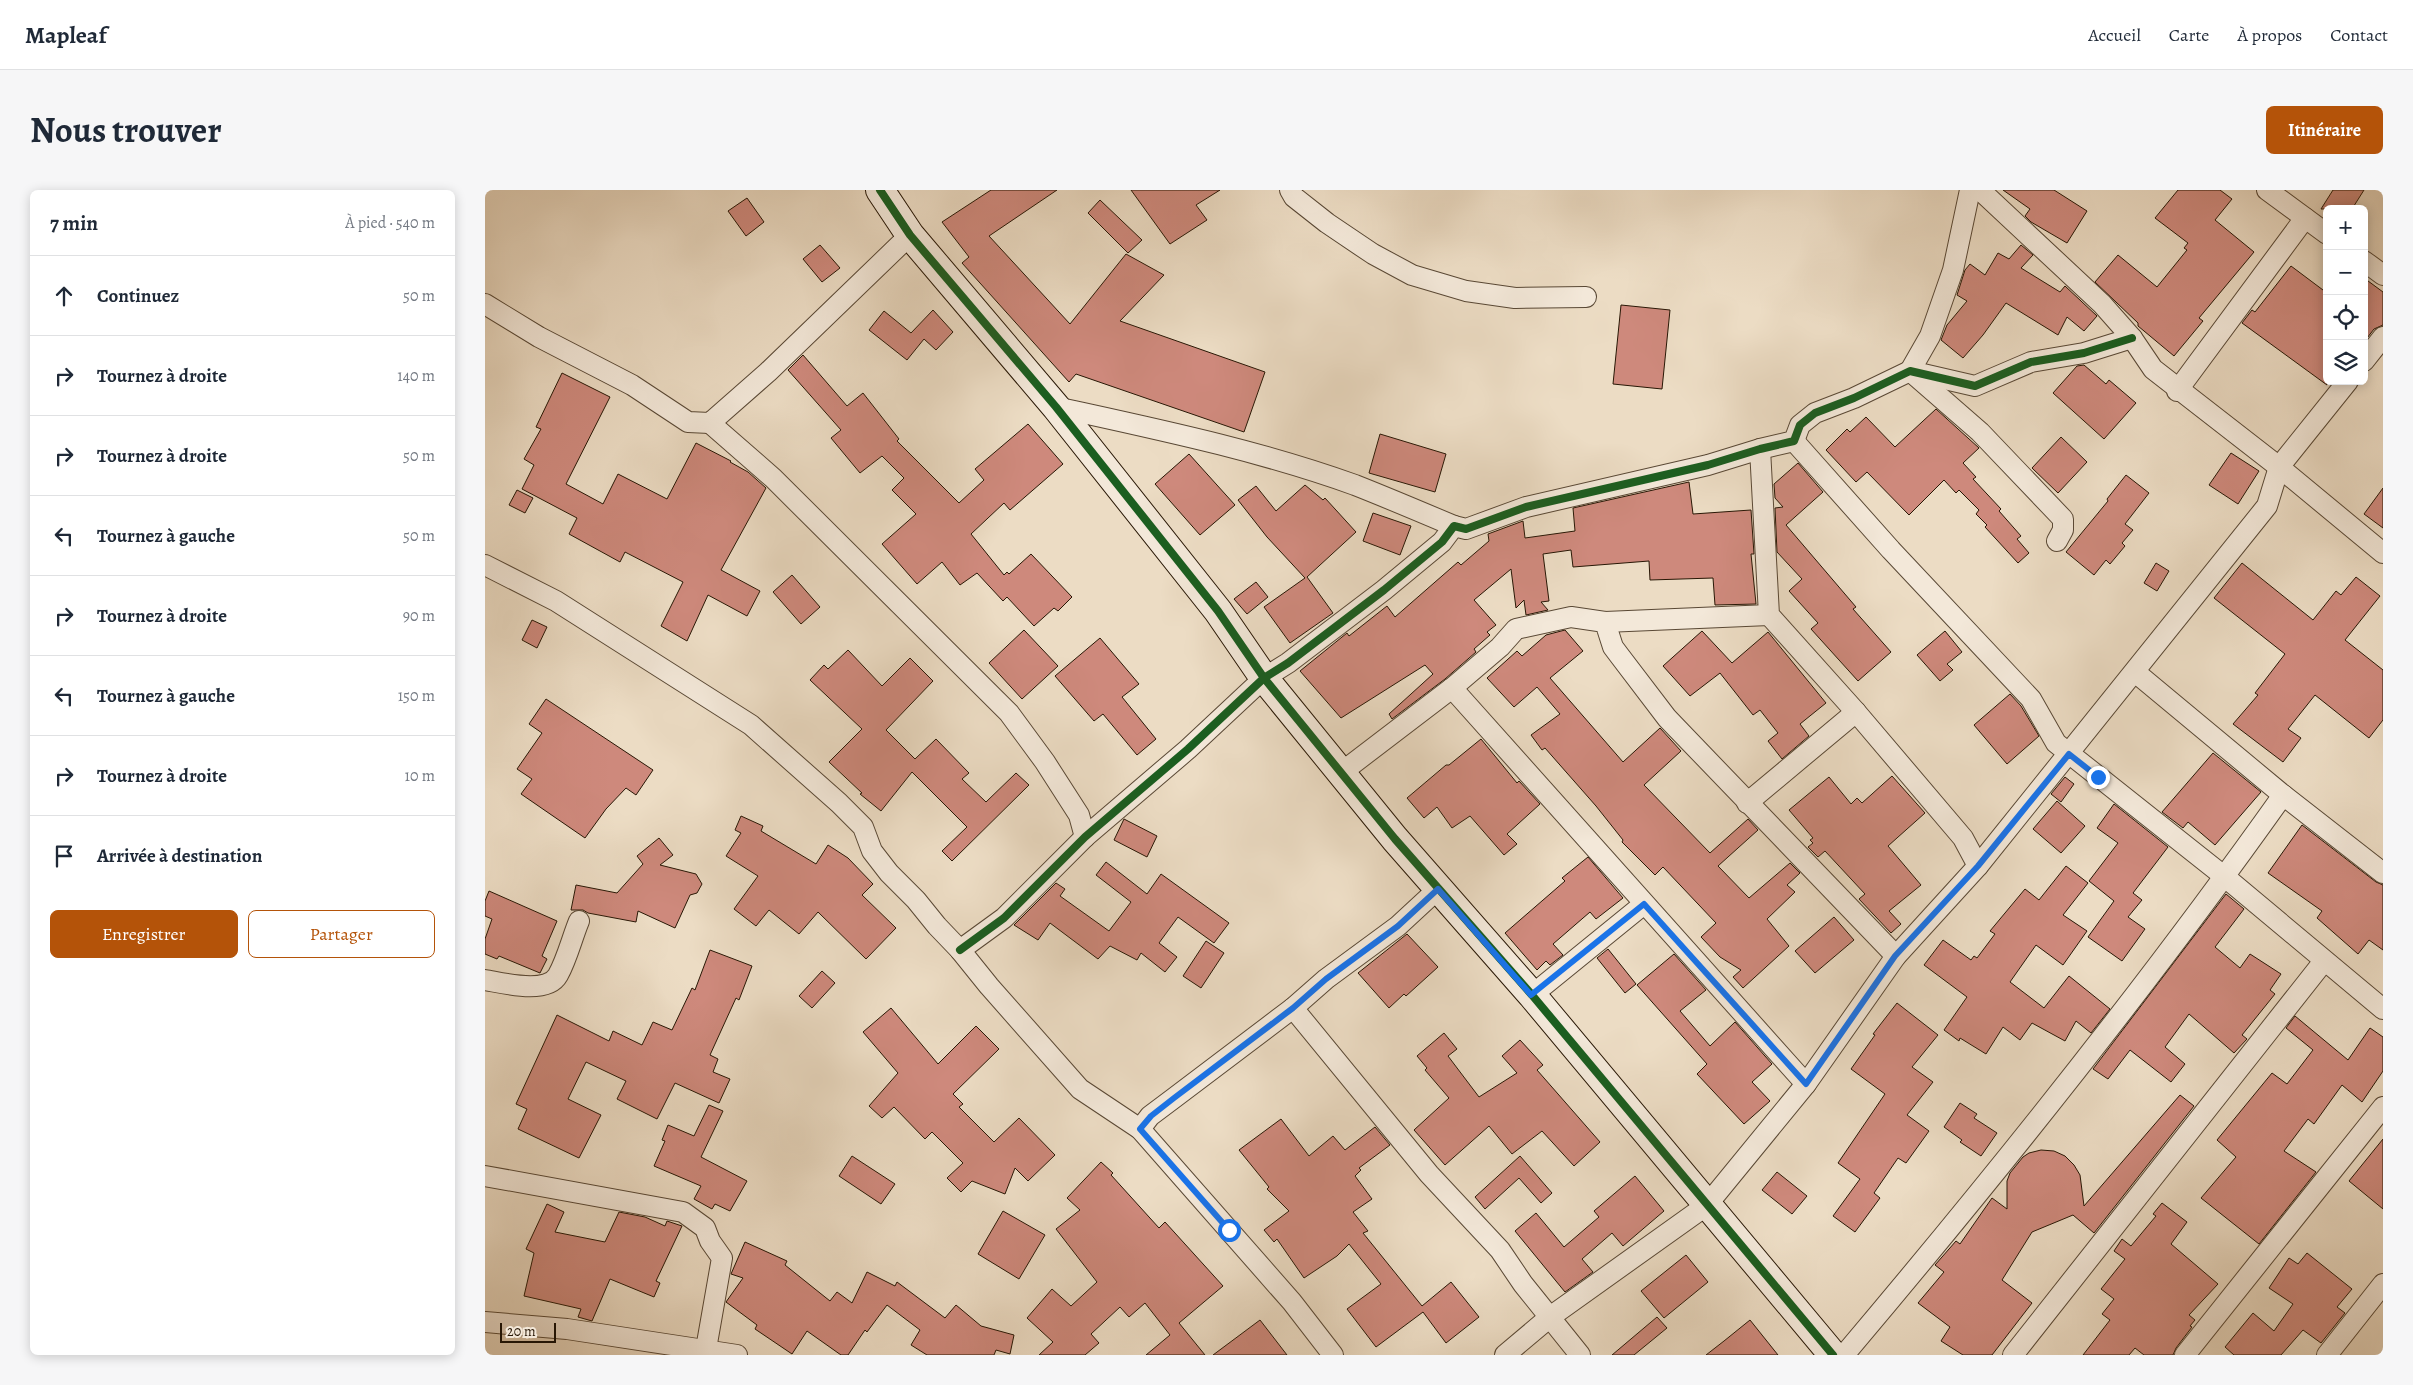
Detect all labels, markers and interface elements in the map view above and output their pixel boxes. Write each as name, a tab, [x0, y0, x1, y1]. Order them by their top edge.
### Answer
text: Mapleaf	[25, 19, 107, 51]
text: Accueil	[2088, 23, 2141, 47]
text: Carte	[2169, 23, 2209, 47]
text: À propos	[2237, 23, 2302, 47]
text: Contact	[2330, 23, 2388, 47]
text: Nous trouver	[30, 106, 222, 154]
button: Itinéraire	[2266, 106, 2383, 154]
map controls	[2323, 205, 2368, 385]
button: +	[2323, 205, 2368, 250]
text: 7 min	[50, 209, 98, 237]
text: À pied · 540 m	[345, 212, 435, 234]
button: −	[2323, 250, 2368, 295]
icon: ahead	[50, 282, 78, 310]
text: Continuez	[97, 283, 179, 309]
text: 50 m	[403, 285, 435, 307]
button: locate	[2323, 295, 2368, 340]
button: layers	[2323, 340, 2368, 385]
icon: right	[50, 362, 78, 390]
text: Tournez à droite	[97, 363, 227, 389]
text: 140 m	[397, 365, 435, 387]
icon: right	[50, 442, 78, 470]
text: Tournez à droite	[97, 443, 227, 469]
text: 50 m	[403, 445, 435, 467]
icon: left	[50, 522, 78, 550]
text: Tournez à gauche	[97, 523, 235, 549]
text: 50 m	[403, 525, 435, 547]
icon: right	[50, 602, 78, 630]
text: Tournez à droite	[97, 603, 227, 629]
text: 90 m	[403, 605, 435, 627]
icon: left	[50, 682, 78, 710]
text: Tournez à gauche	[97, 683, 235, 709]
text: 150 m	[398, 685, 435, 707]
icon: right	[50, 762, 78, 790]
text: Tournez à droite	[97, 763, 227, 789]
text: 10 m	[405, 765, 435, 787]
route end	[2087, 766, 2110, 789]
icon: arrive	[50, 842, 78, 870]
text: Arrivée à destination	[97, 843, 262, 869]
button: Enregistrer	[50, 910, 238, 958]
button: Partager	[248, 910, 435, 958]
route start	[1218, 1219, 1241, 1242]
scale bar	[500, 1320, 556, 1343]
text: 20 m	[507, 1322, 536, 1341]

